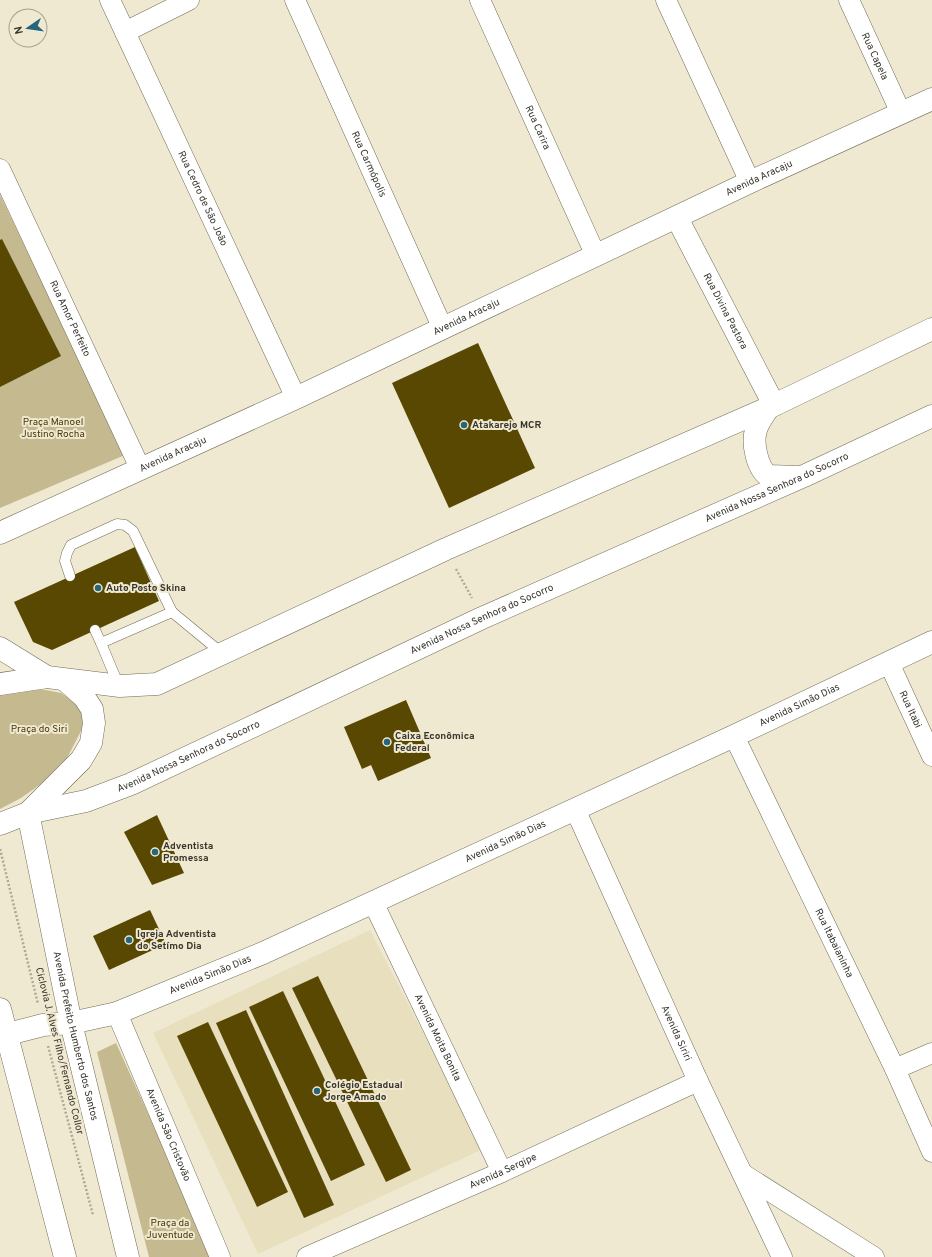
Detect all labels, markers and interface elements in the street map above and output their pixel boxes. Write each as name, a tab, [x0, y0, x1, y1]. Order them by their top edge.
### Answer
north arrow	[8, 8, 48, 48]
text: N	[12, 25, 27, 35]
street label: Rua Capela	[858, 31, 891, 82]
street label: Rua Carira	[522, 103, 553, 152]
street label: Rua Carmópolis	[348, 129, 389, 199]
street label: Rua Cedro de São João	[175, 149, 231, 248]
street label: Avenida Aracaju	[723, 157, 795, 199]
street label: Rua Divina Pastora	[700, 271, 751, 352]
street label: Rua Amor Perfeito	[47, 278, 94, 359]
street label: Avenida Aracaju	[431, 296, 502, 338]
park label: Praça Manoel Justino Rocha	[21, 416, 85, 441]
place label: Atakarejo MCR	[472, 419, 541, 432]
marker: Atakarejo MCR	[459, 420, 469, 430]
street label: Avenida Aracaju	[137, 433, 209, 475]
street label: Avenida Nossa Senhora do Socorro	[703, 449, 851, 525]
street label: Avenida Nossa Senhora do Socorro	[408, 581, 556, 658]
place label: Auto Posto Skina	[106, 582, 186, 595]
marker: Auto Posto Skina	[93, 583, 103, 593]
street label: Avenida Simão Dias	[757, 680, 842, 730]
street label: Rua Itabi	[896, 688, 925, 730]
street label: Avenida Nossa Senhora do Socorro	[115, 717, 262, 795]
park label: Praça do Siri	[11, 723, 67, 736]
place label: Caixa Econômica Federal	[395, 730, 475, 755]
marker: Caixa Econômica Federal	[382, 737, 392, 747]
street label: Avenida Simão Dias	[463, 817, 548, 866]
place label: Adventista Promessa	[163, 840, 213, 865]
marker: Adventista Promessa	[150, 847, 160, 857]
street label: Rua Itabaianinha	[812, 906, 856, 980]
place label: Igreja Adventista do Setímo Dia	[137, 928, 216, 953]
marker: Igreja Adventista do Setímo Dia	[124, 935, 134, 945]
street label: Avenida Prefeito Humberto dos Santos	[50, 950, 101, 1122]
street label: Avenida Simão Dias	[167, 952, 254, 997]
street label: Ciclovia J. Alves Filho/Fernando Collor	[32, 966, 86, 1136]
street label: Avenida Moita Bonita	[411, 992, 464, 1083]
street label: Avenida Siriri	[658, 1003, 695, 1063]
place label: Colégio Estadual Jorge Amado	[325, 1079, 403, 1104]
street label: Avenida São Cristovão	[143, 1086, 194, 1184]
marker: Colégio Estadual Jorge Amado	[312, 1086, 322, 1096]
street label: Avenida Sergipe	[467, 1150, 539, 1192]
park label: Praça da Juventude	[146, 1217, 194, 1242]

